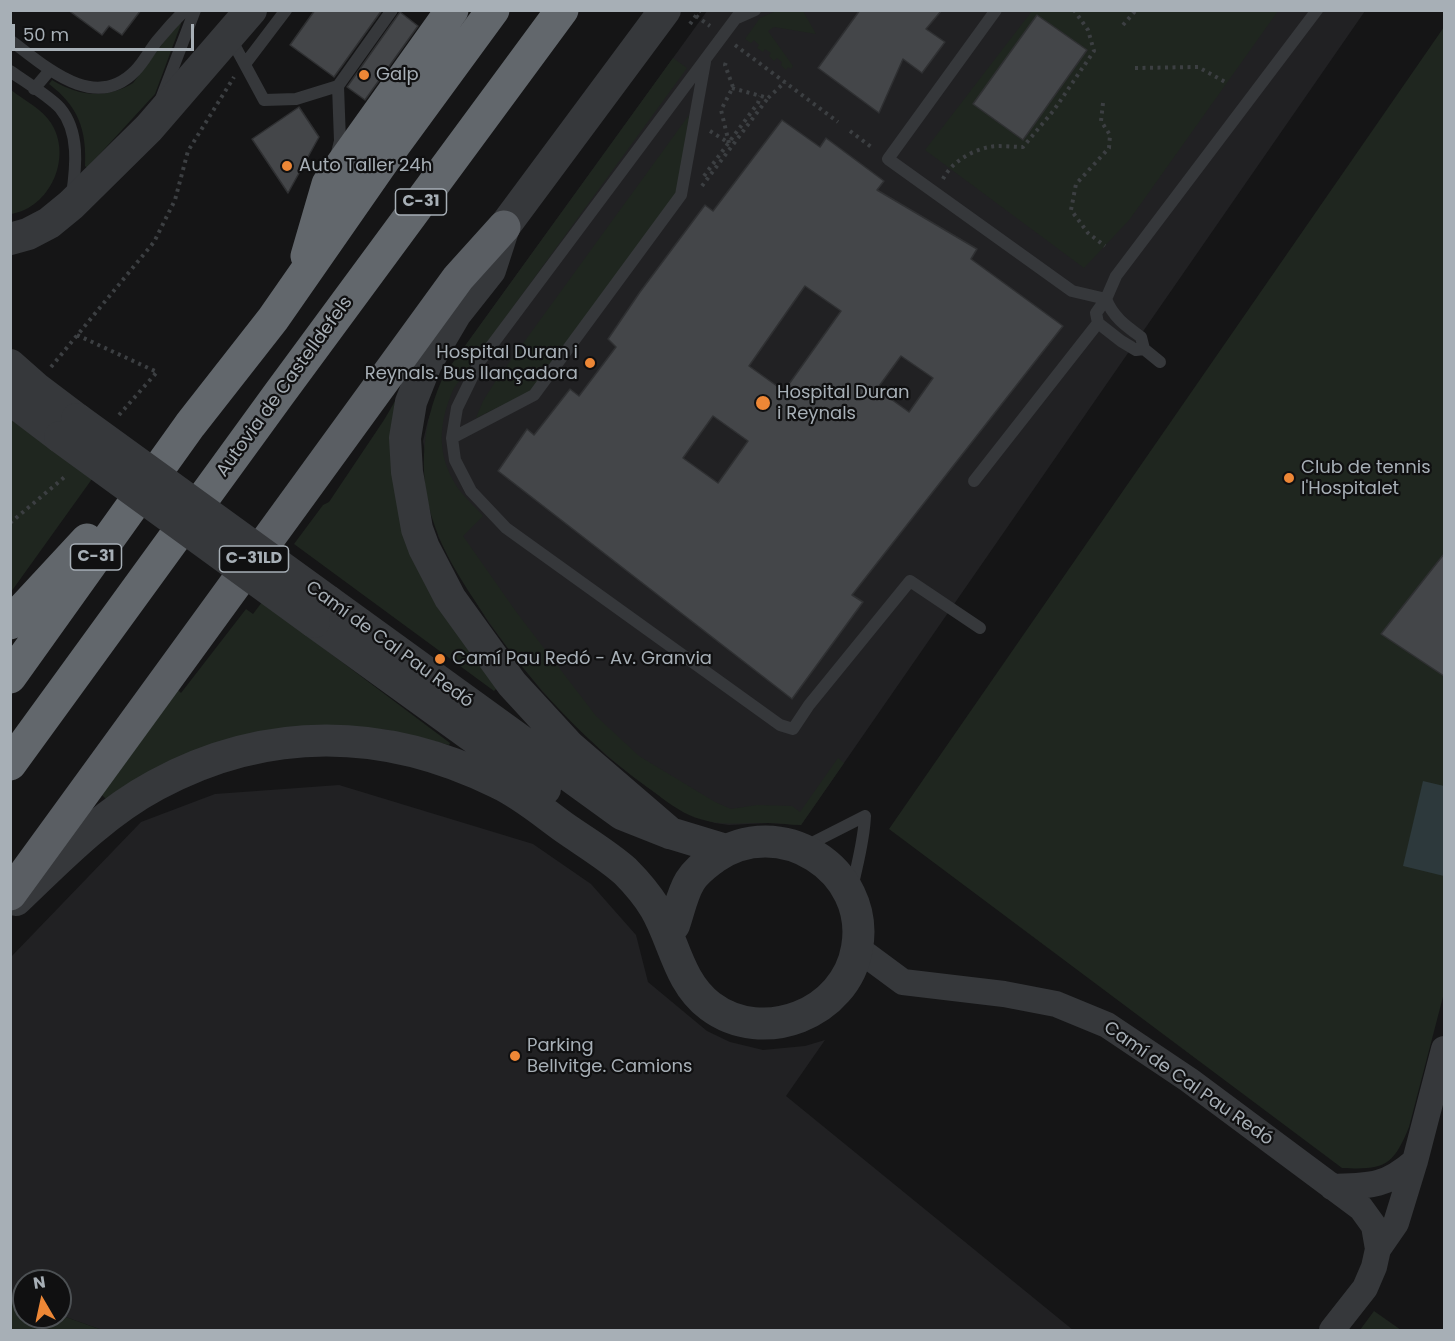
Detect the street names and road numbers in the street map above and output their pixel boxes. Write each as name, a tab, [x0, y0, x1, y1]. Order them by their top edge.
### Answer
road number: C-31	[396, 189, 446, 215]
street label: Autovia de Castelldefels	[212, 293, 358, 481]
road number: C-31	[70, 544, 122, 570]
road number: C-31LD	[220, 546, 288, 572]
street label: Camí de Cal Pau Redó	[301, 577, 477, 713]
street label: Camí de Cal Pau Redó	[1099, 1017, 1277, 1151]

